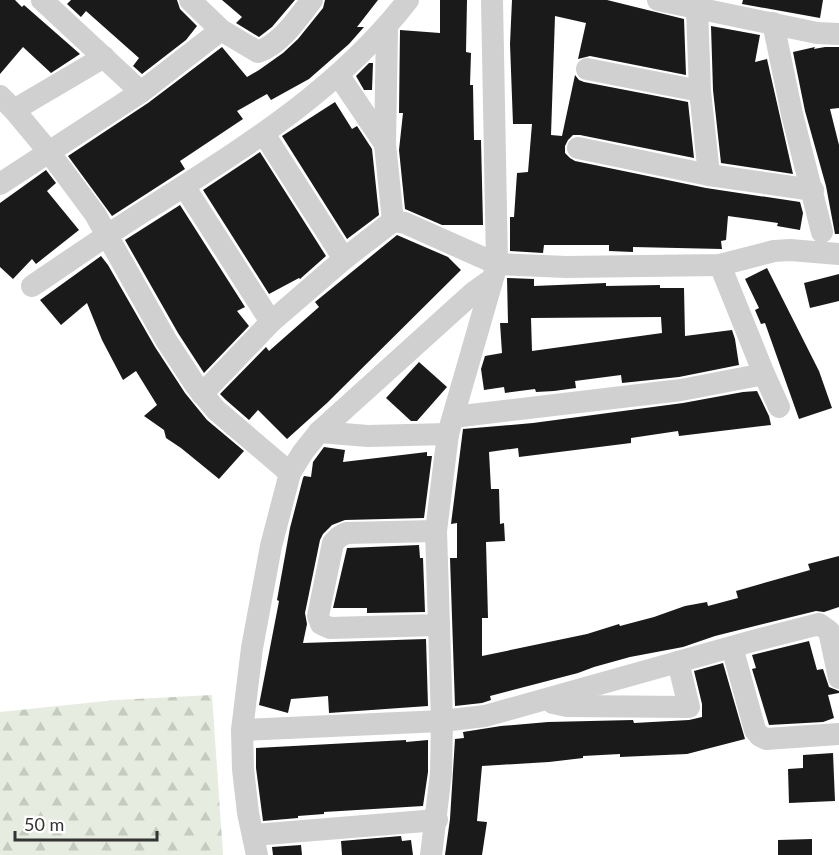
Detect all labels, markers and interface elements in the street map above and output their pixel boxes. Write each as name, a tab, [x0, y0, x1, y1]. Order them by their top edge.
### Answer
scale bar	[15, 804, 158, 842]
text: 50 m	[24, 813, 64, 835]

